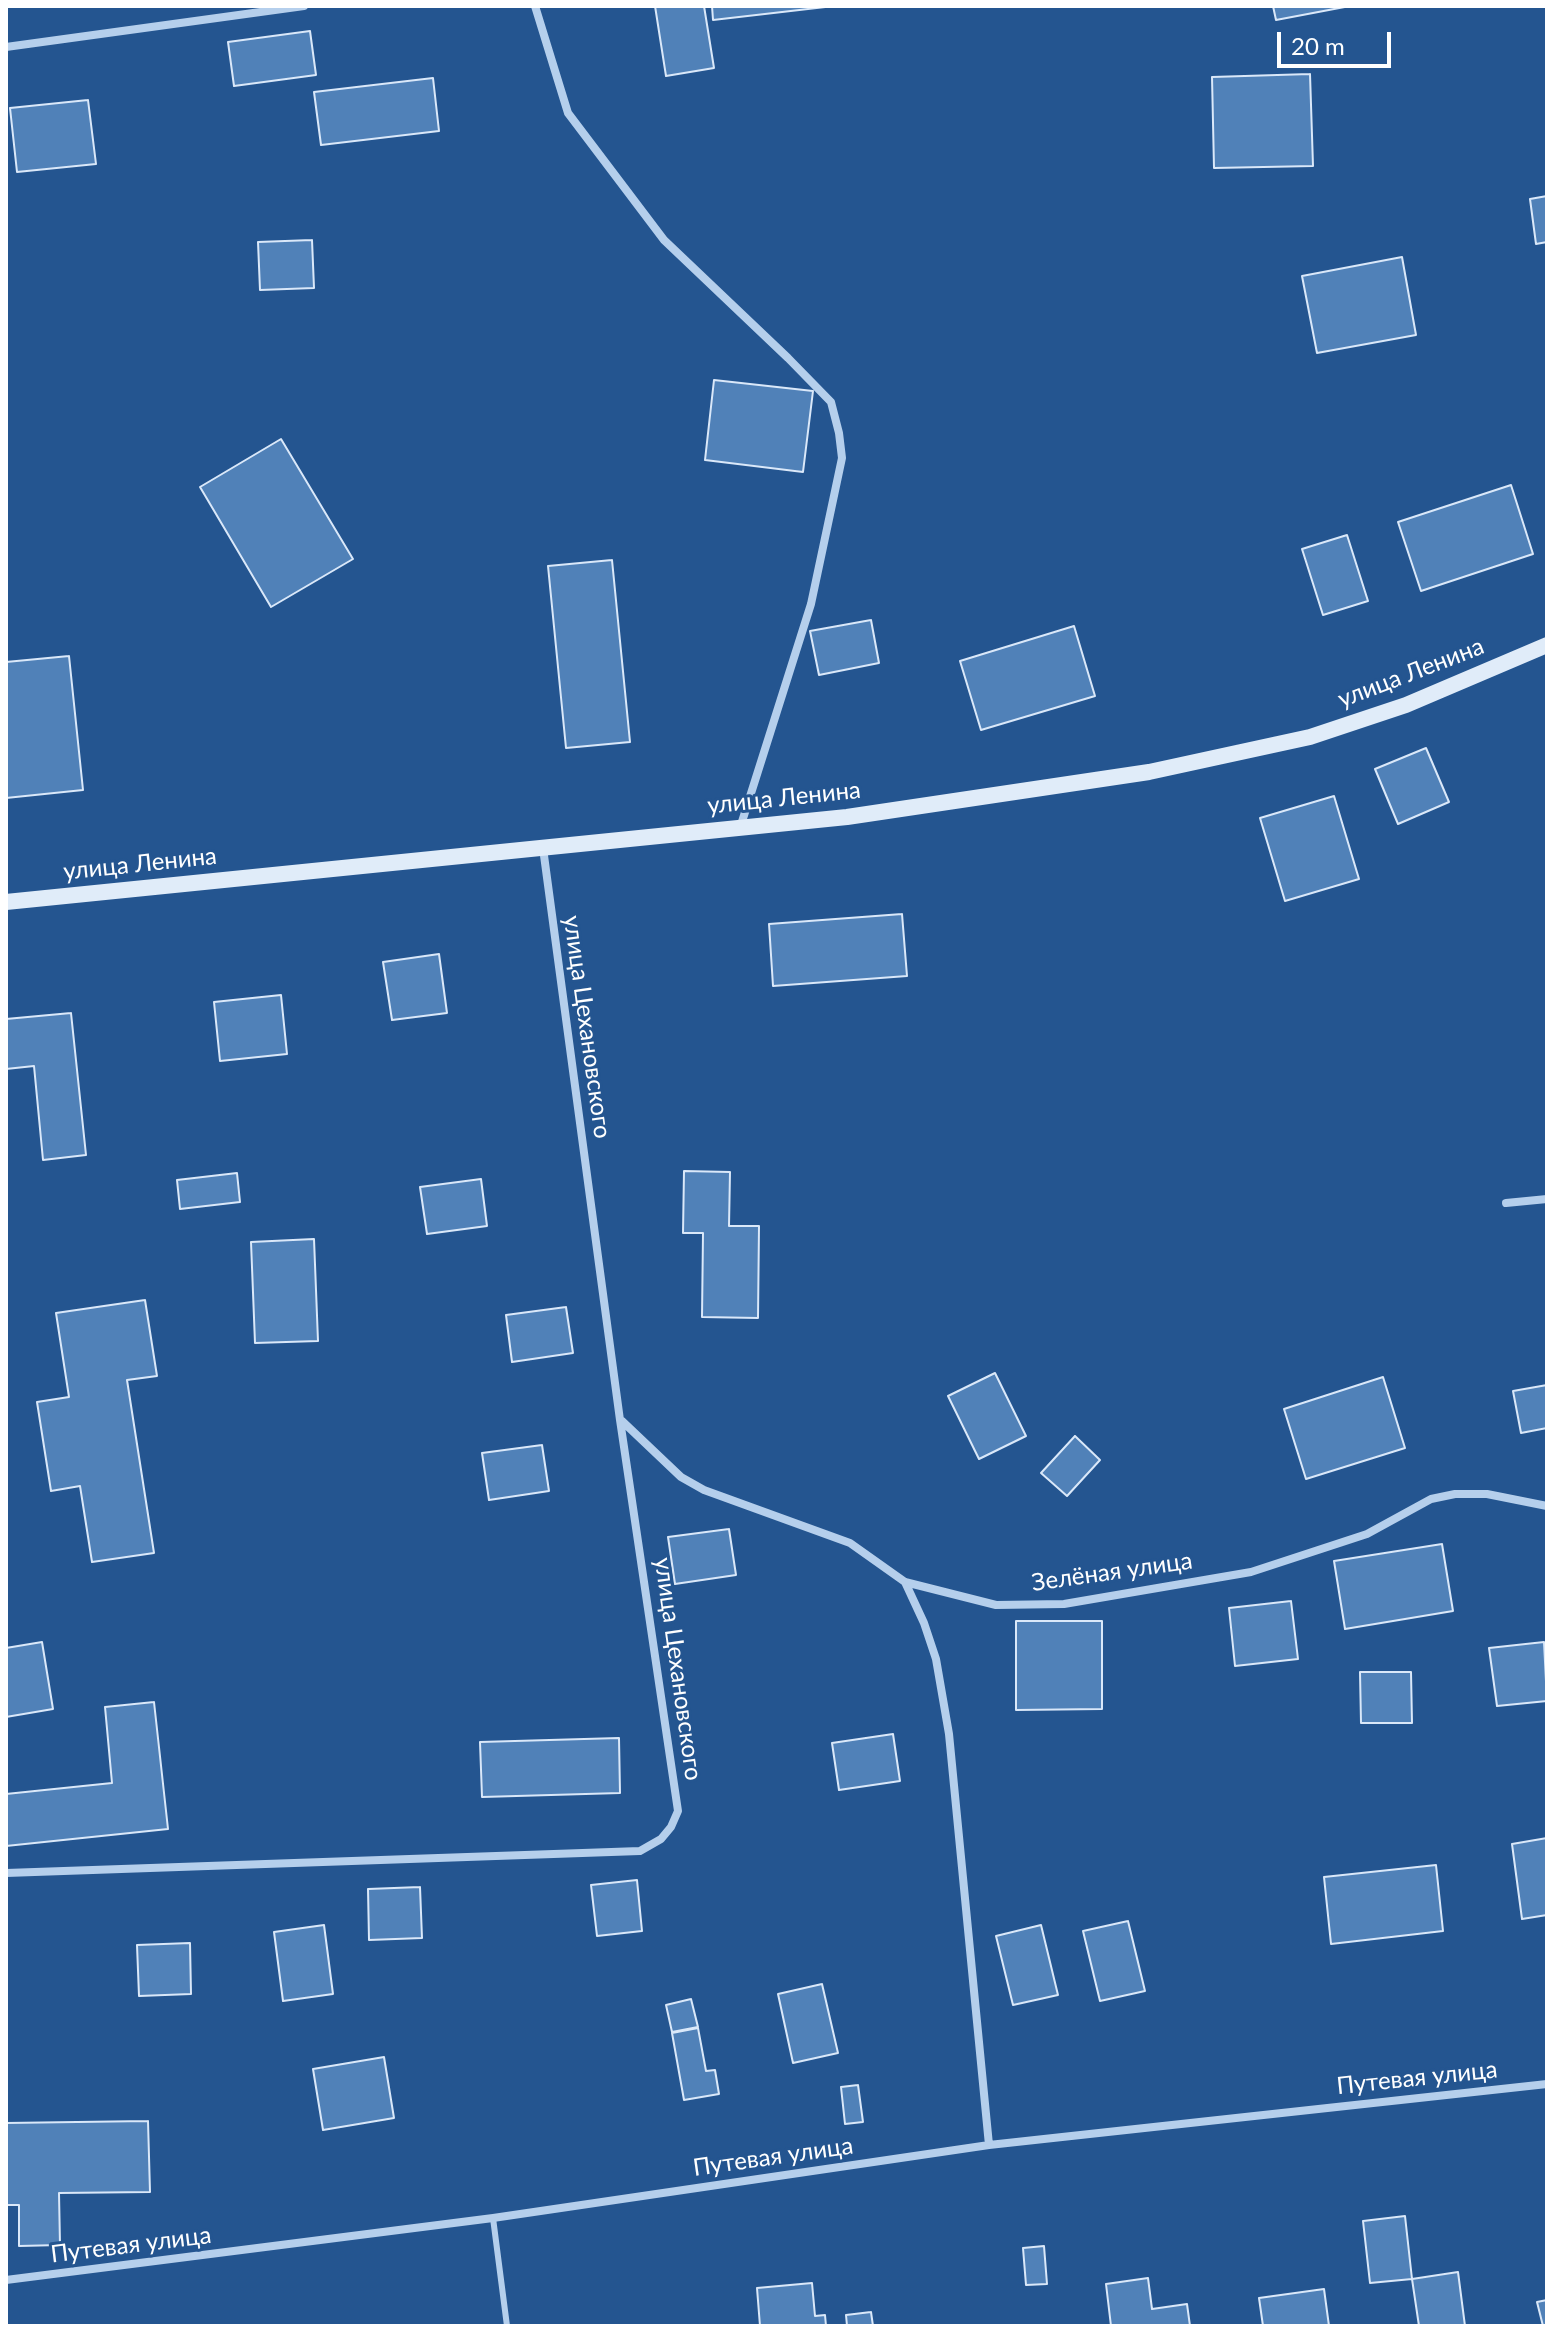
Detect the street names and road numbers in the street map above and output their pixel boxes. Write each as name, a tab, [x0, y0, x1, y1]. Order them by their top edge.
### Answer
street label: улица Ленина	[1334, 632, 1488, 714]
street label: улица Ленина	[706, 776, 862, 820]
street label: улица Ленина	[62, 842, 218, 886]
street label: улица Цехановского	[557, 914, 617, 1140]
street label: Зелёная улица	[1030, 1546, 1194, 1598]
street label: улица Цехановского	[648, 1556, 708, 1782]
street label: Путевая улица	[1335, 2055, 1499, 2101]
street label: Путевая улица	[691, 2132, 855, 2182]
street label: Путевая улица	[49, 2221, 213, 2269]

